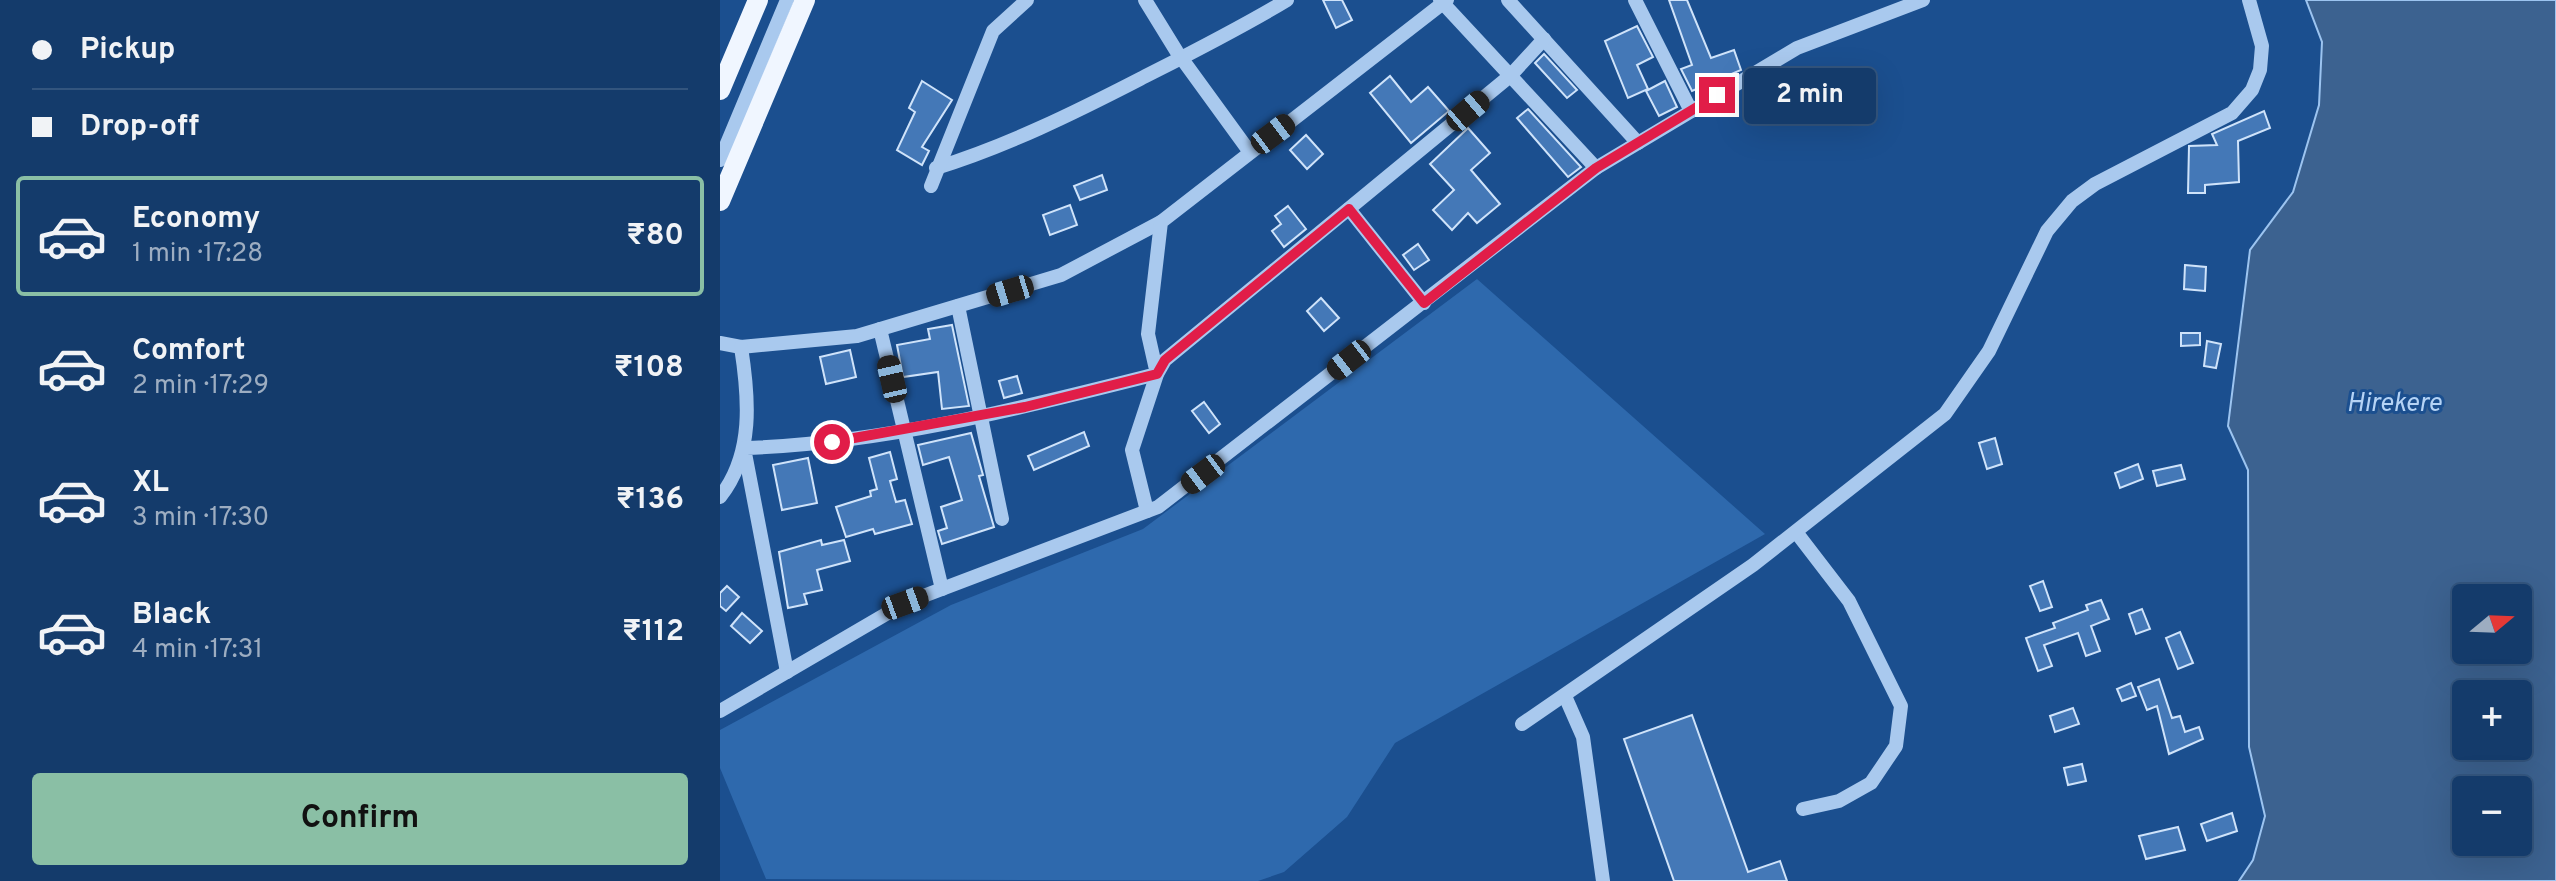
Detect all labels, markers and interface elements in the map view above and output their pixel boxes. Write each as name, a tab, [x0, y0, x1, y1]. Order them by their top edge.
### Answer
text: Pickup	[80, 32, 175, 69]
callout: 2 min	[1745, 67, 1877, 123]
route end	[1699, 77, 1735, 113]
text: 2 min	[1776, 79, 1844, 112]
car	[1442, 86, 1494, 136]
text: Drop-off	[80, 109, 199, 146]
car	[1247, 110, 1299, 158]
icon: car	[36, 200, 108, 272]
text: Economy	[132, 201, 260, 238]
text: ₹80	[626, 218, 684, 255]
text: 1 min · 17:28	[132, 238, 263, 271]
car	[984, 273, 1036, 309]
icon: car	[36, 332, 108, 404]
text: Comfort	[132, 333, 245, 370]
car	[1323, 336, 1375, 384]
text: ₹108	[614, 350, 684, 387]
car	[875, 353, 909, 405]
text: 2 min · 17:29	[132, 370, 269, 403]
water label: Hirekere	[2347, 388, 2442, 421]
route start	[814, 424, 850, 460]
car	[1177, 450, 1229, 498]
icon: car	[36, 464, 108, 536]
text: XL	[132, 465, 169, 502]
text: ₹136	[616, 482, 684, 519]
text: 3 min · 17:30	[132, 502, 269, 535]
car	[878, 584, 932, 622]
north arrow	[2452, 584, 2532, 664]
map controls	[2452, 584, 2532, 856]
icon: car	[36, 596, 108, 668]
text: Black	[132, 597, 211, 634]
text: ₹112	[622, 614, 684, 651]
text: 4 min · 17:31	[132, 634, 263, 667]
button: +	[2452, 680, 2532, 760]
button: Confirm	[32, 773, 688, 865]
button: −	[2452, 776, 2532, 856]

